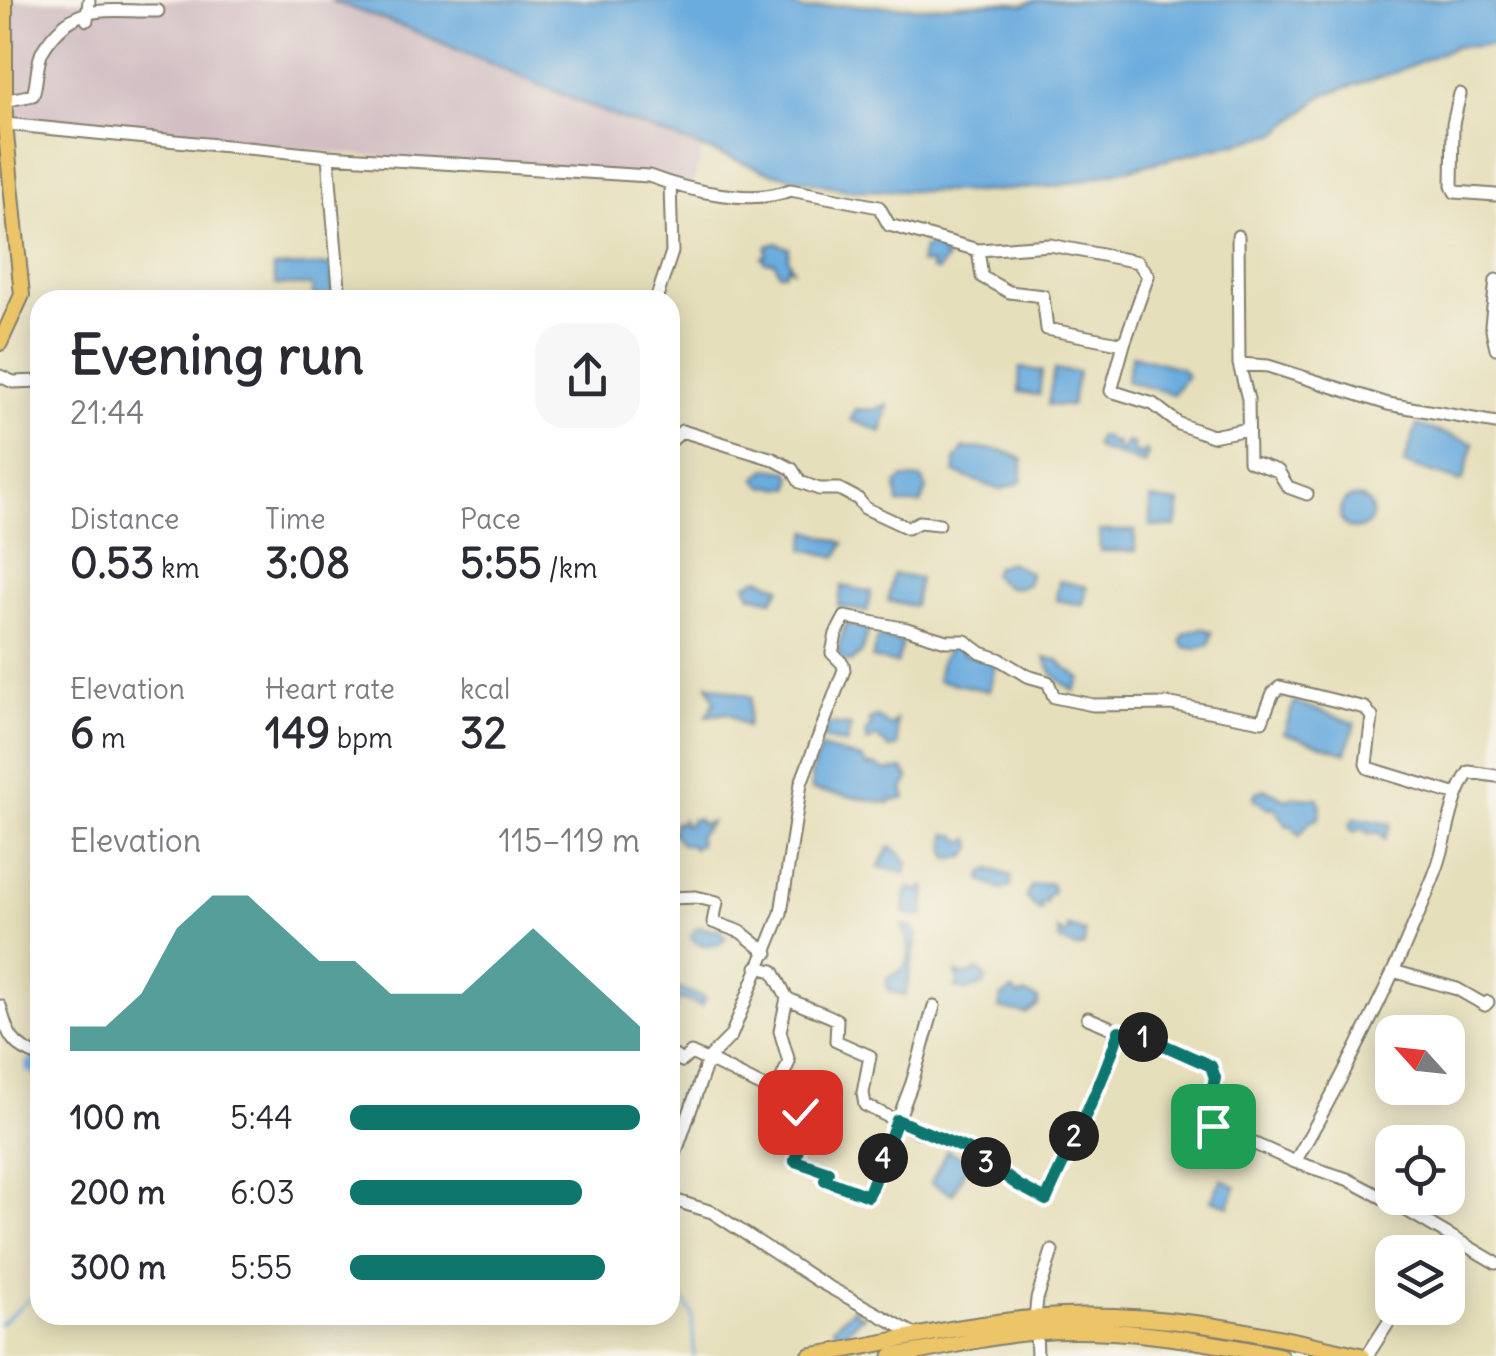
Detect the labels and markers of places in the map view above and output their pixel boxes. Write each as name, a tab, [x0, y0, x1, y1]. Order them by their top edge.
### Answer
pin: 1	[1118, 1012, 1168, 1062]
pin	[758, 1070, 843, 1155]
pin	[1171, 1084, 1256, 1169]
pin: 2	[1049, 1111, 1099, 1161]
pin: 4	[858, 1133, 908, 1183]
pin: 3	[961, 1137, 1011, 1187]

